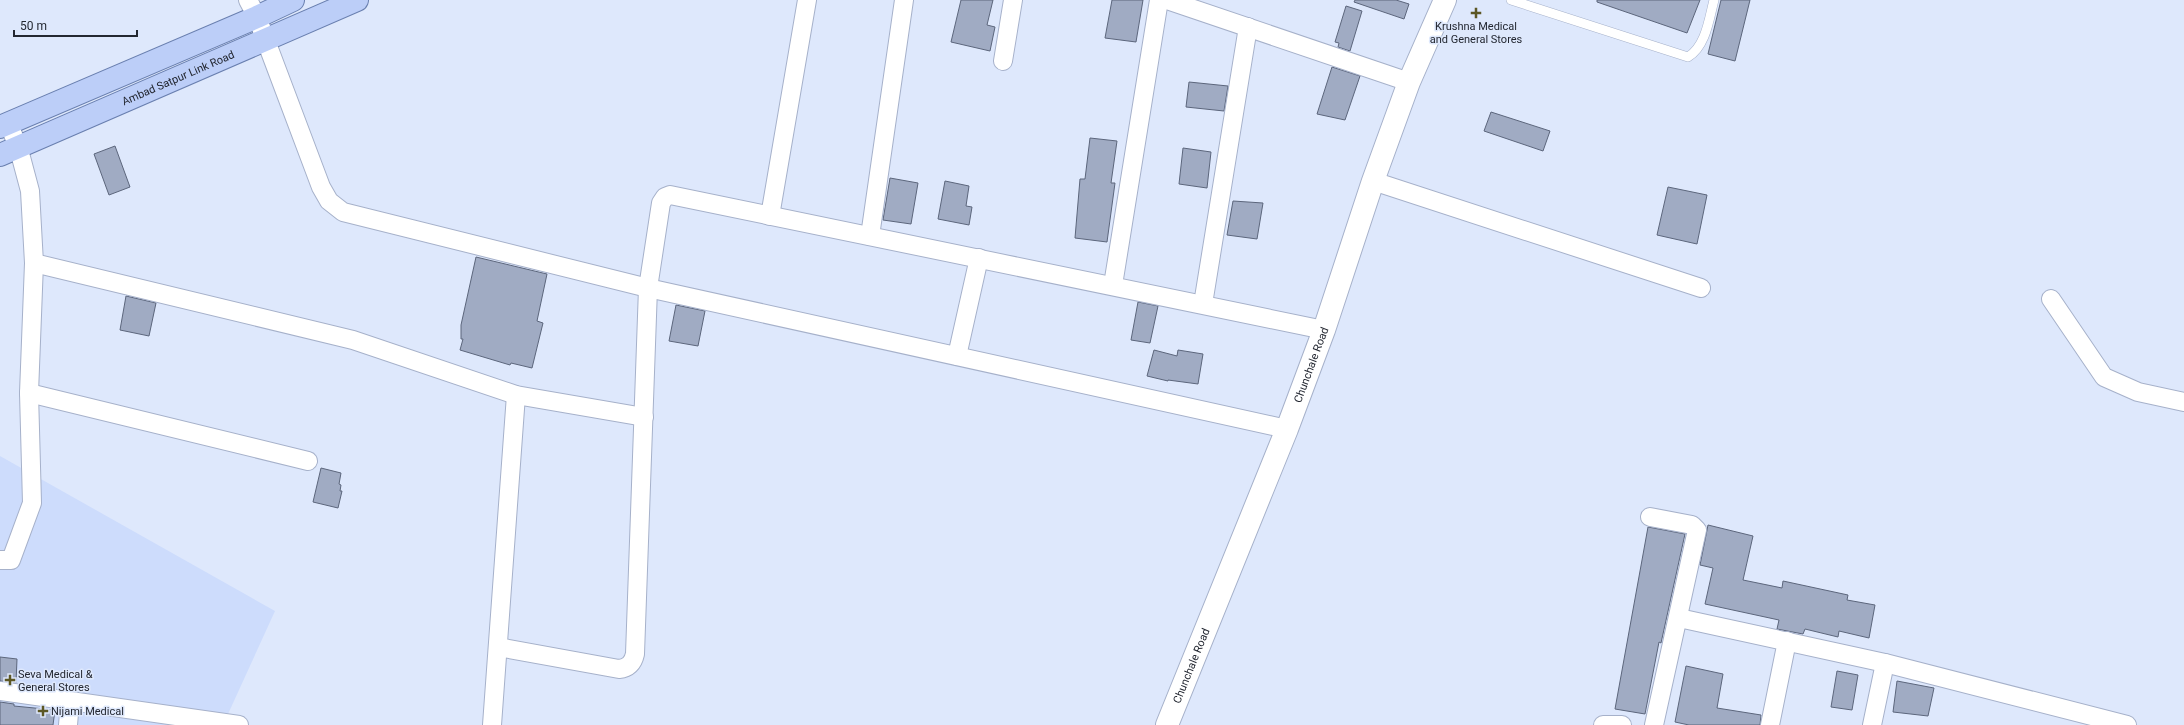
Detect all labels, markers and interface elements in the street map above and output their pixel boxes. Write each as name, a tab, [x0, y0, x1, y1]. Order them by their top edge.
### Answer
marker: Krushna Medical and General Stores	[1471, 8, 1481, 18]
scale bar	[14, 12, 137, 38]
text: 50 m	[20, 19, 47, 33]
place label: Krushna Medical and General Stores	[1430, 20, 1523, 46]
street label: Ambad Satpur Link Road	[120, 48, 236, 108]
street label: Chunchale Road	[1291, 325, 1331, 404]
street label: Chunchale Road	[1170, 626, 1212, 705]
place label: Seva Medical & General Stores	[18, 668, 93, 694]
marker: Seva Medical & General Stores	[5, 675, 15, 685]
place label: Nijami Medical	[51, 705, 124, 718]
marker: Nijami Medical	[38, 706, 48, 716]

